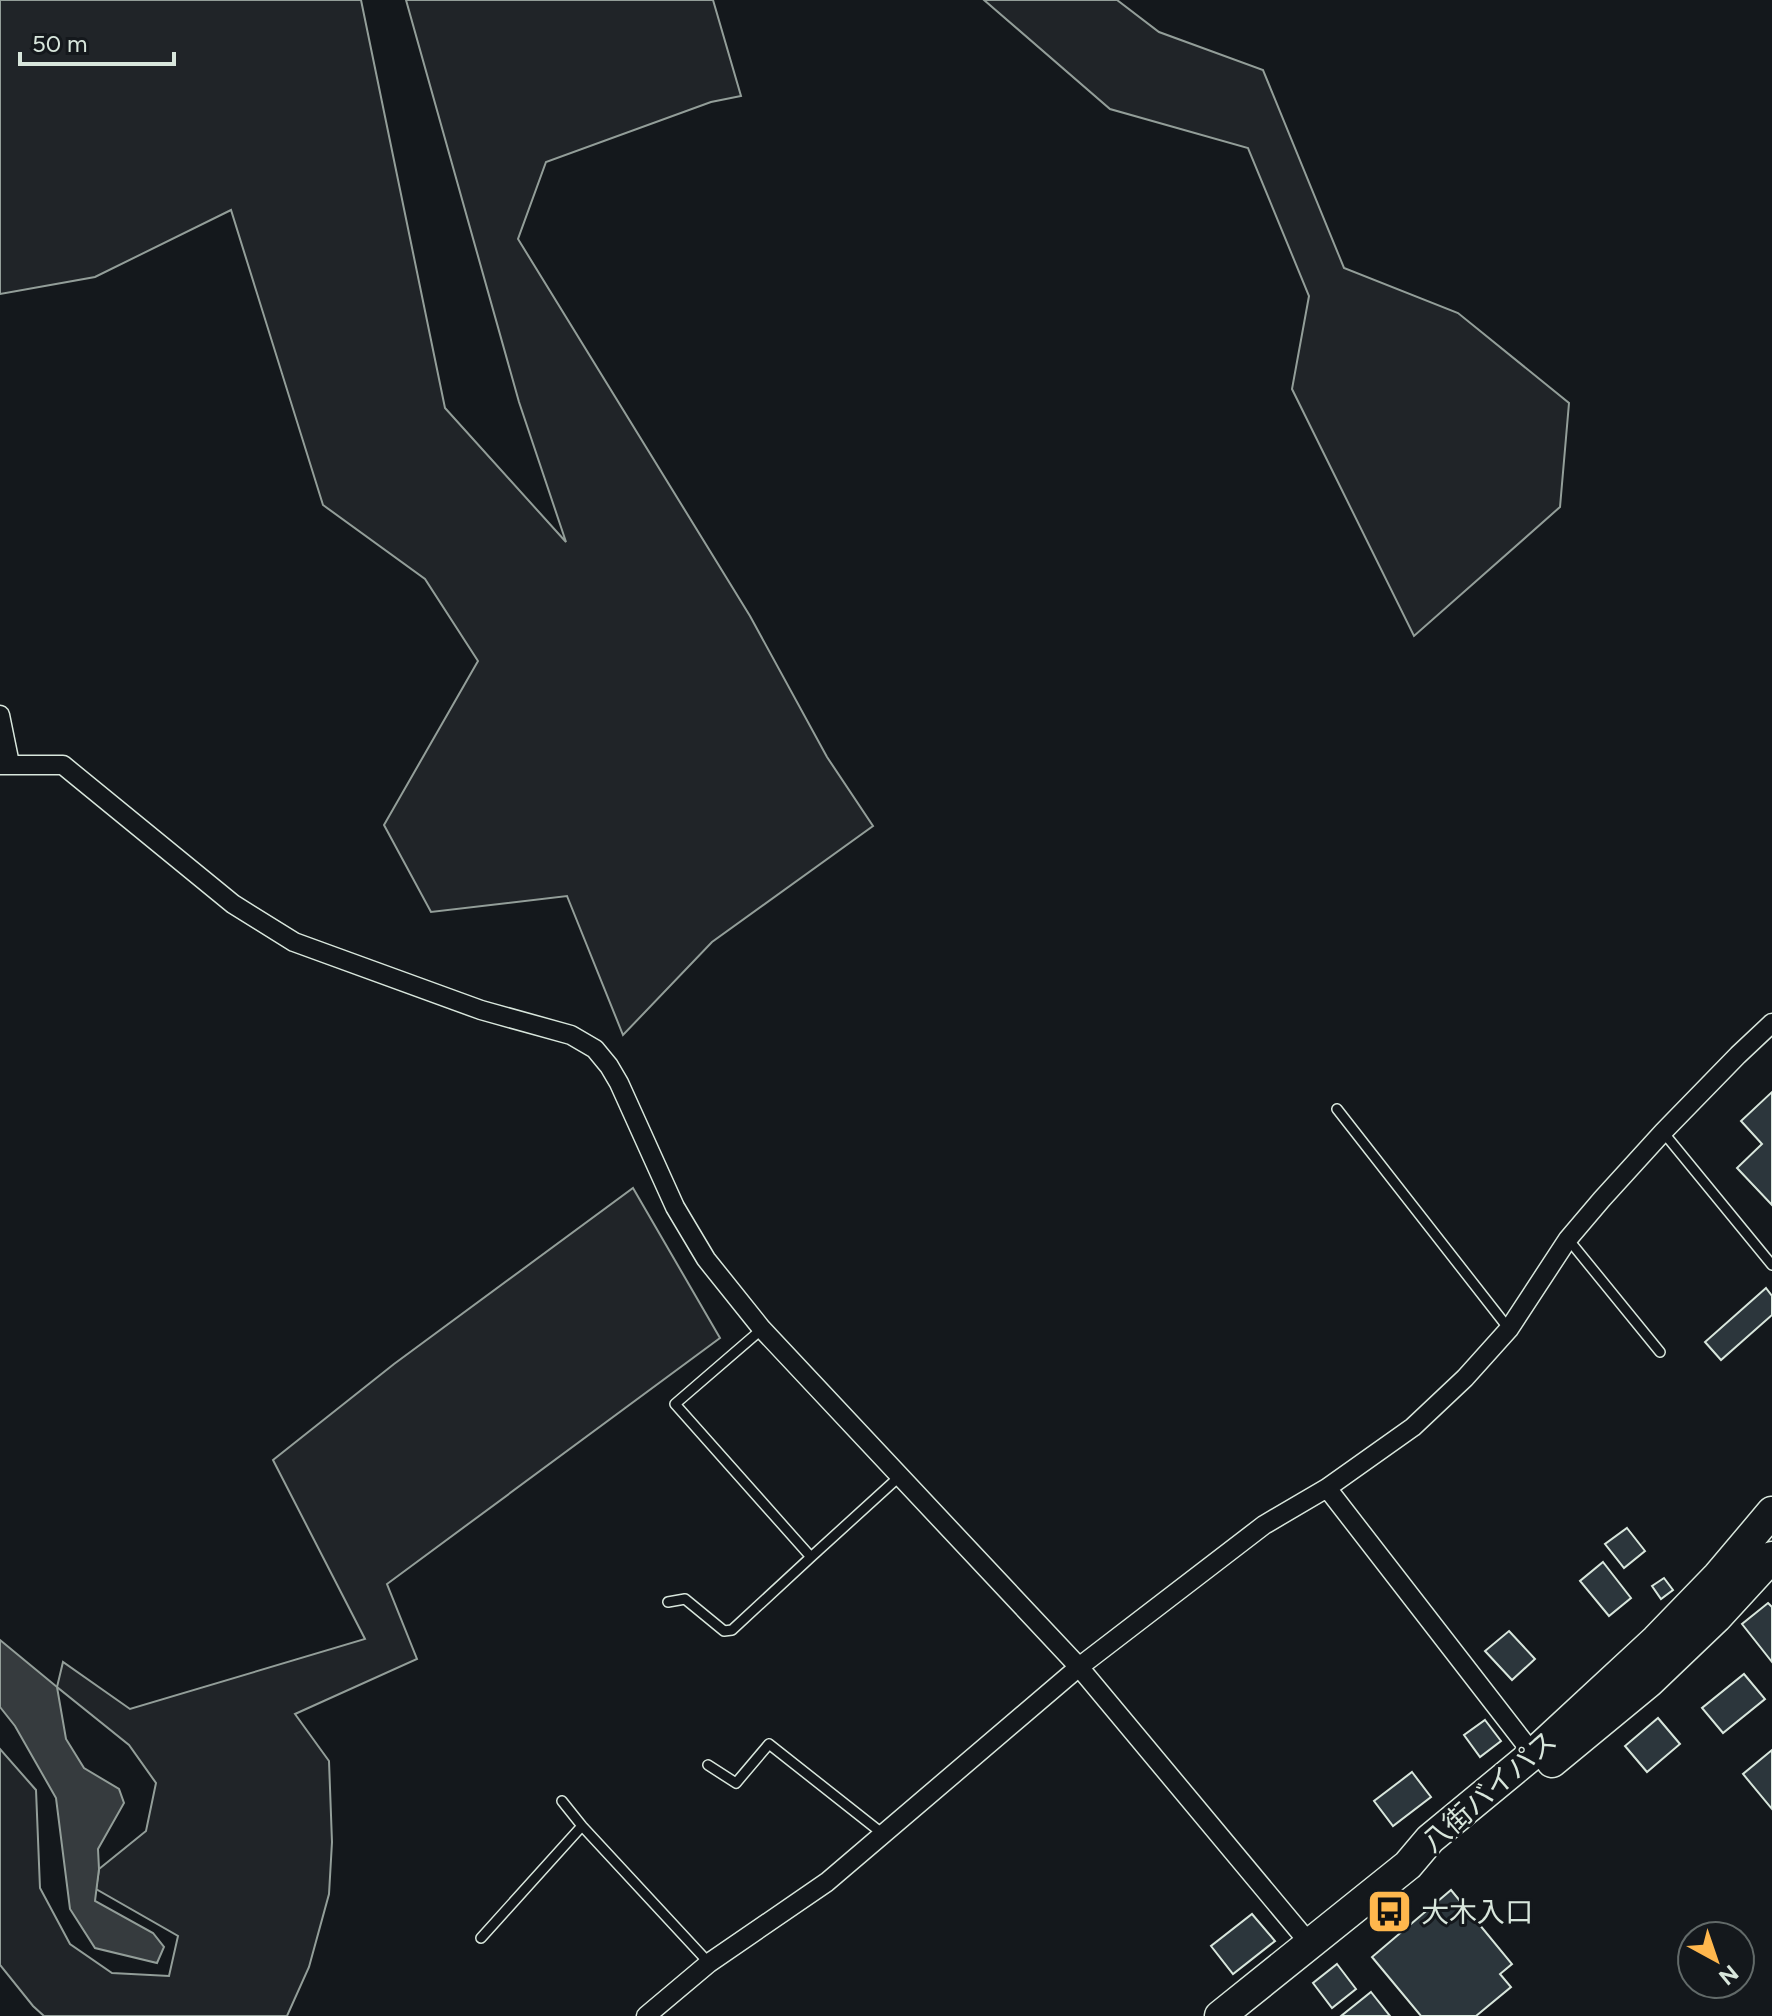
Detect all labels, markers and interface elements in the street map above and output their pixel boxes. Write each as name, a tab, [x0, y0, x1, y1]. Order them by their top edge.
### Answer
scale bar	[20, 16, 174, 66]
text: 50 m	[32, 29, 88, 58]
street label: 八街バイパス	[1415, 1723, 1563, 1859]
bus stop icon: 大木入口	[1366, 1888, 1414, 1936]
place label: 大木入口	[1421, 1895, 1533, 1929]
north arrow	[1676, 1920, 1756, 2000]
text: N	[1713, 1959, 1744, 1991]

